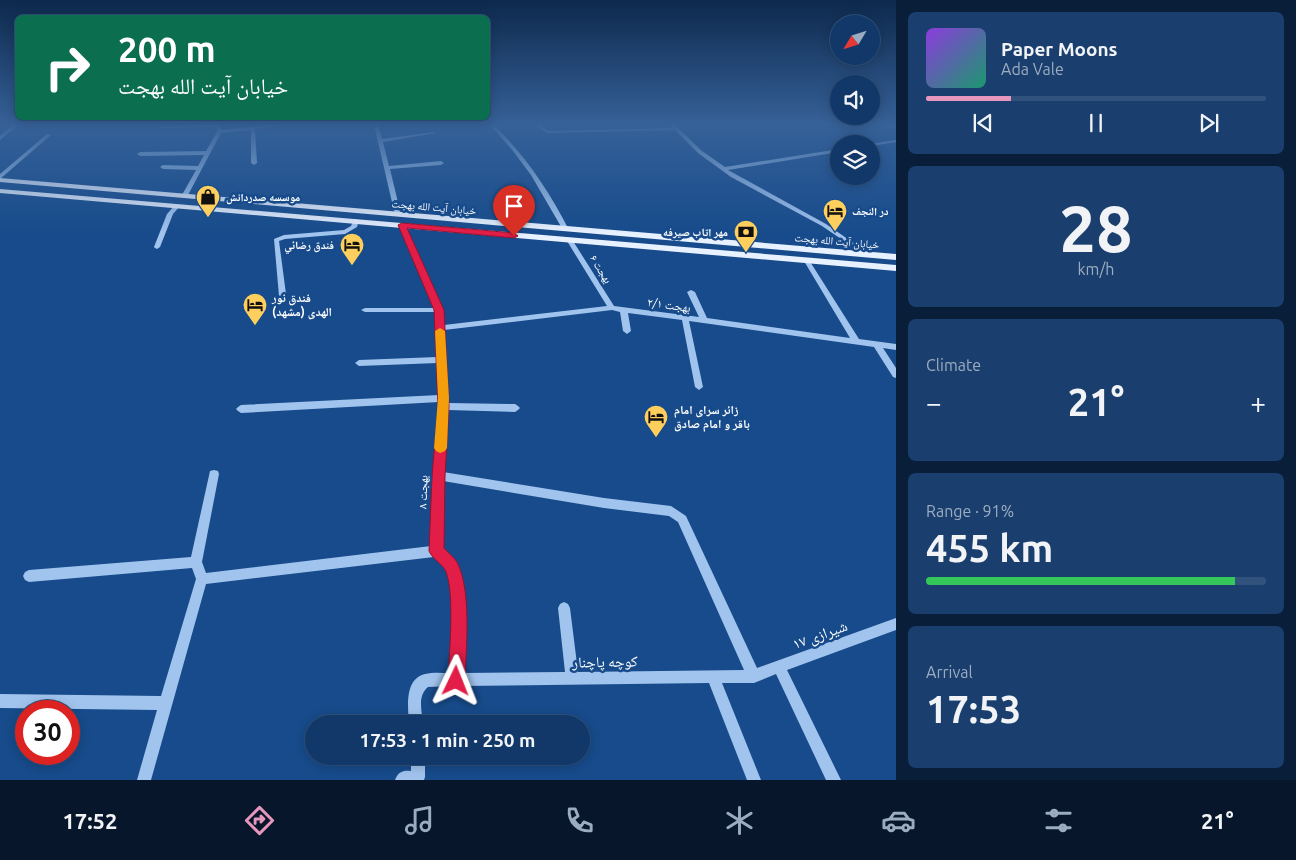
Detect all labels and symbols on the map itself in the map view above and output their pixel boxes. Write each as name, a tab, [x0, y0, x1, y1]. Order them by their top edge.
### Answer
north arrow	[830, 15, 880, 65]
shop icon: موسسه صدردانش	[195, 184, 221, 218]
pin	[493, 185, 535, 236]
place label: موسسه صدردانش	[226, 191, 300, 205]
street label: خیابان آیت الله بهجت	[391, 197, 477, 218]
hotel icon: در النجف	[822, 198, 848, 232]
place label: در النجف	[852, 205, 889, 218]
bank icon: مهر اتاب صيرفه	[733, 219, 759, 253]
place label: مهر اتاب صيرفه	[663, 226, 728, 239]
street label: خیابان آیت الله بهجت	[794, 231, 880, 252]
hotel icon: فندق رضائي	[339, 232, 365, 266]
place label: فندق رضائي	[284, 239, 334, 254]
street label: بهجت ۶	[587, 253, 614, 286]
place label: فندق نور الهدى (مشهد)	[271, 291, 332, 320]
hotel icon: فندق نور الهدى (مشهد)	[242, 292, 268, 326]
street label: بهجت ۲/۱	[646, 295, 692, 315]
place label: زائر سرای امام باقر و امام صادق	[674, 403, 750, 432]
hotel icon: زائر سرای امام باقر و امام صادق	[643, 404, 669, 438]
street label: بهجت ۸	[415, 475, 431, 509]
street label: شیرازی ۱۷	[790, 617, 850, 654]
street label: کوچه پاچنار	[571, 652, 638, 672]
position arrow	[429, 654, 481, 706]
speed limit sign: 30	[15, 700, 80, 765]

